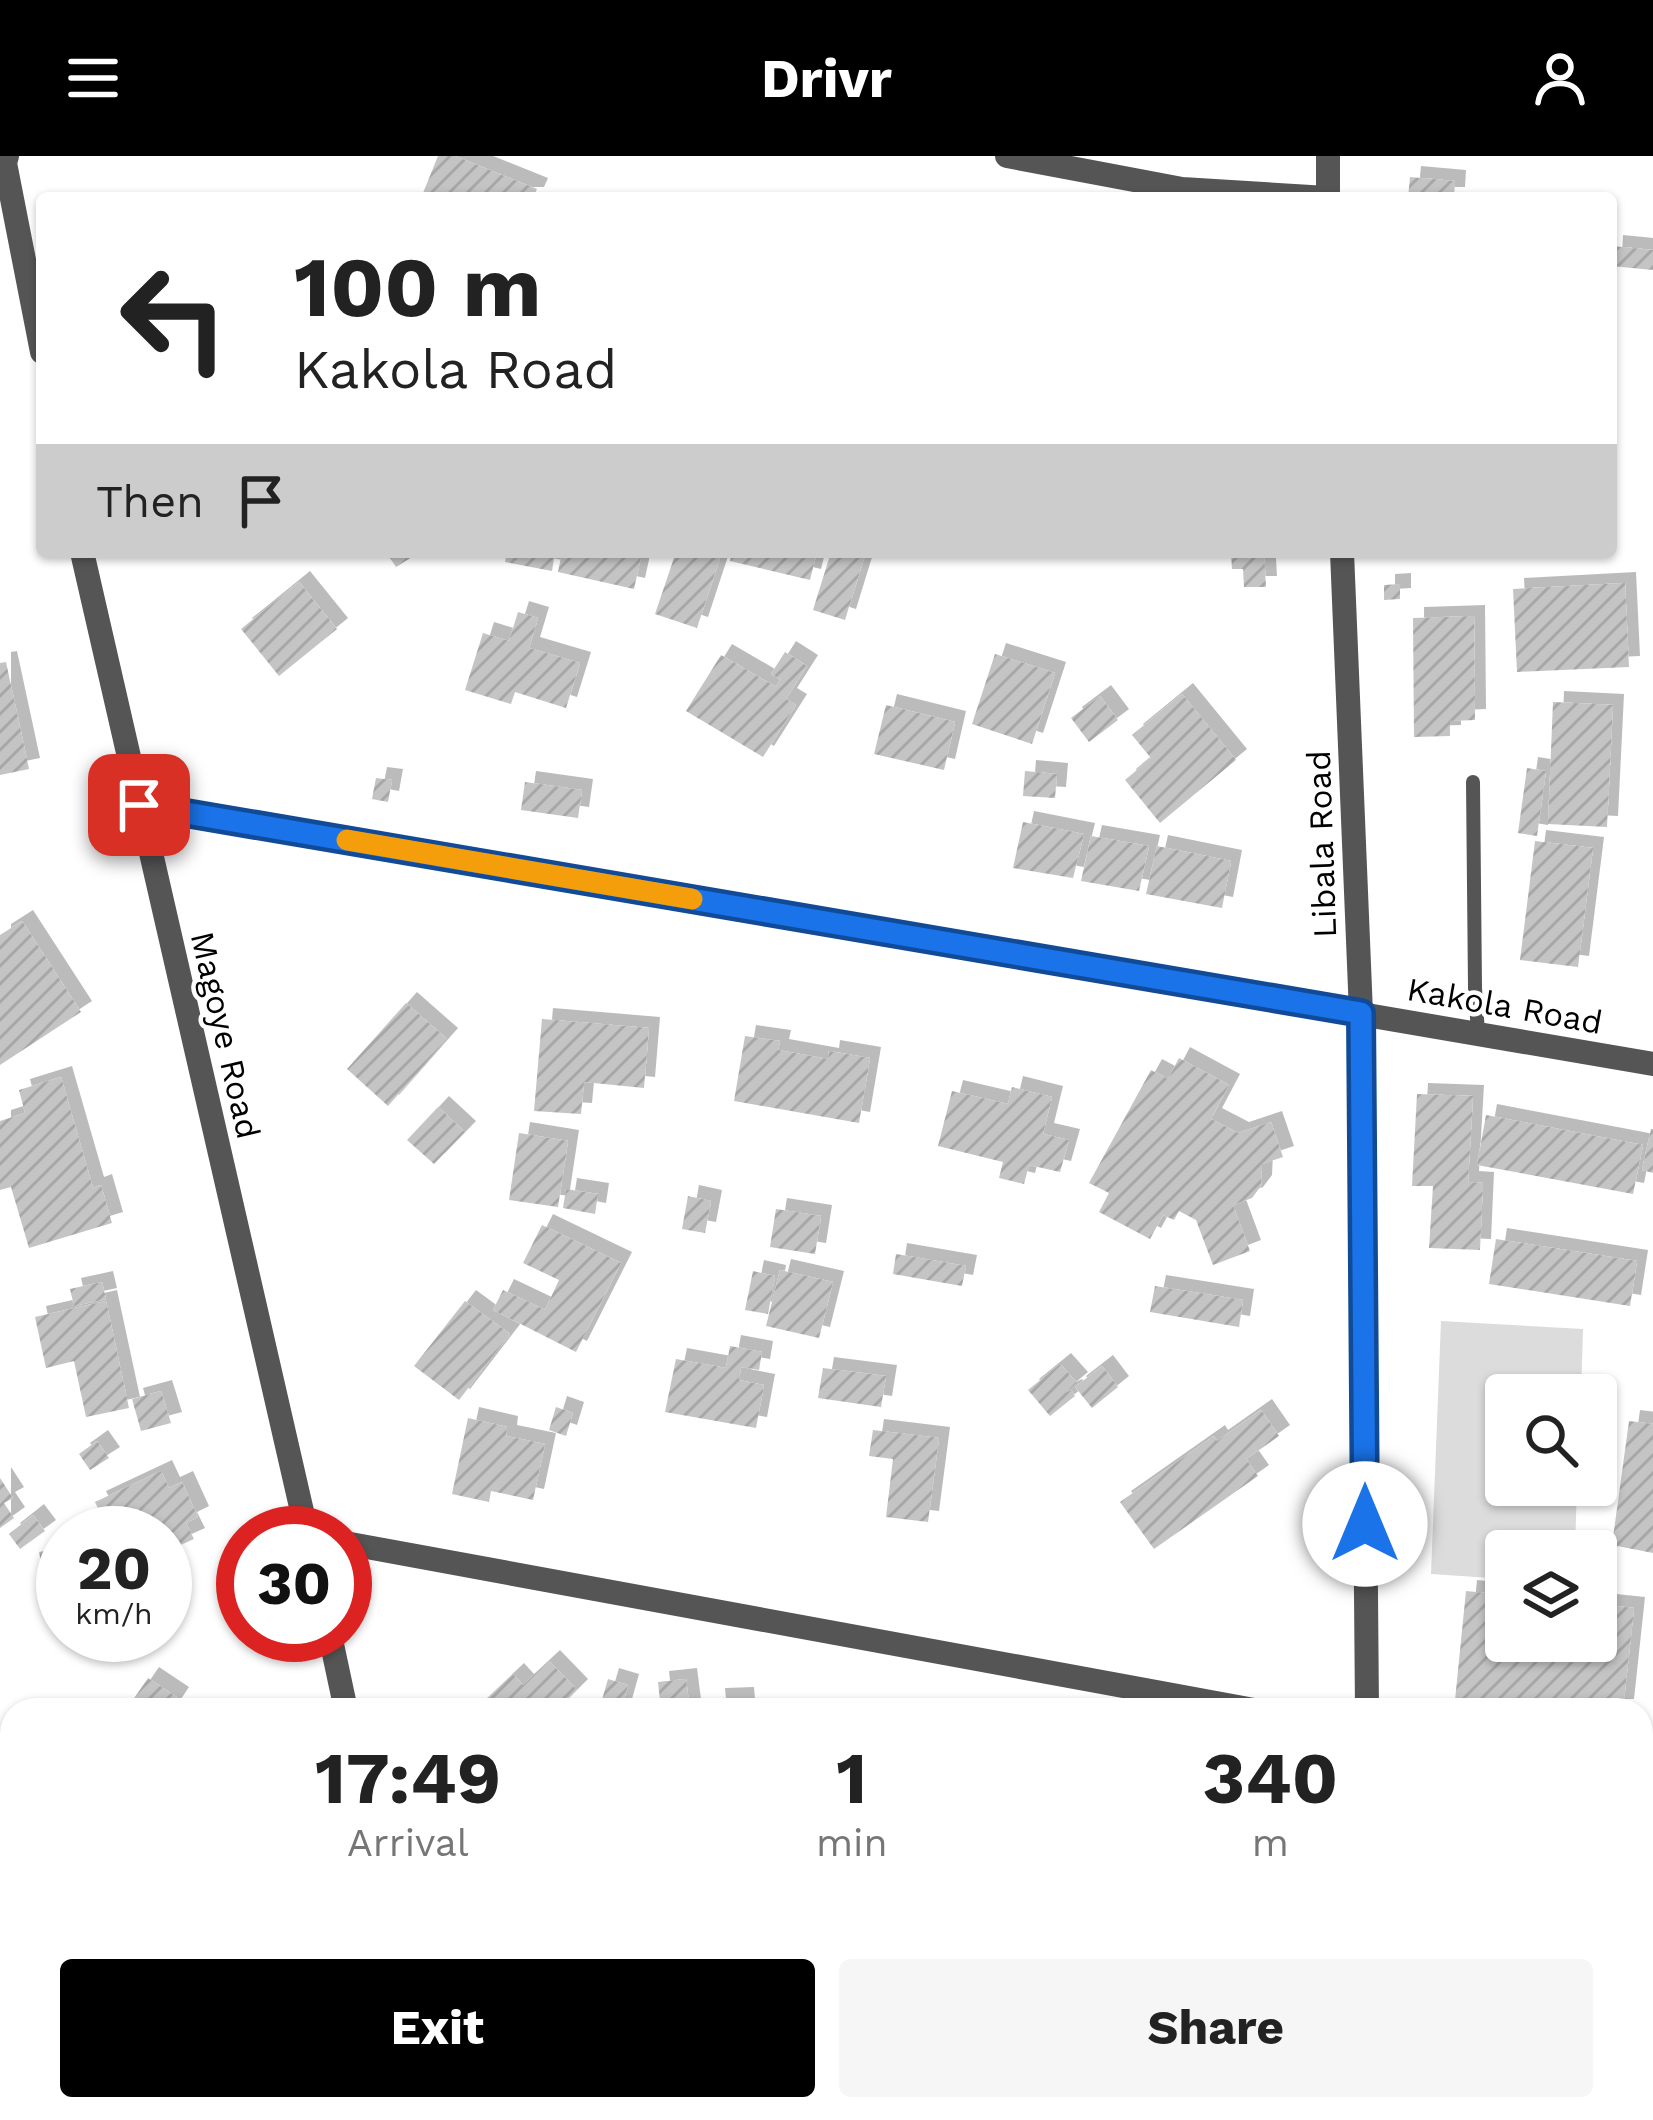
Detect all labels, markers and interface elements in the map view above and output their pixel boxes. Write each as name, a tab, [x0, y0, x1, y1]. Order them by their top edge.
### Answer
icon: menu	[60, 45, 126, 111]
icon: person	[1527, 45, 1593, 111]
text: Drivr	[761, 47, 892, 110]
text: 100 m	[294, 238, 541, 336]
icon: left	[96, 240, 252, 396]
text: Kakola Road	[294, 338, 617, 401]
icon: arrive	[228, 468, 294, 534]
text: Then	[96, 475, 204, 528]
street label: Libala Road	[1299, 749, 1344, 938]
pin	[88, 754, 190, 856]
icon: arrive	[106, 772, 172, 838]
street label: Magoye Road	[183, 928, 268, 1142]
street label: Kakola Road	[1404, 969, 1606, 1042]
map controls	[1485, 1374, 1617, 1662]
button: search	[1485, 1374, 1617, 1506]
position arrow	[1302, 1461, 1428, 1587]
speed limit sign: 30	[216, 1506, 372, 1662]
button: layers	[1485, 1530, 1617, 1662]
text: 20	[77, 1533, 151, 1604]
text: km/h	[75, 1596, 153, 1631]
text: 17:49	[315, 1736, 501, 1820]
text: 1	[836, 1736, 867, 1820]
text: 340	[1202, 1736, 1338, 1820]
text: Arrival	[347, 1820, 469, 1865]
text: min	[816, 1820, 888, 1865]
text: m	[1252, 1820, 1289, 1865]
button: Exit	[60, 1959, 815, 2097]
button: Share	[839, 1959, 1593, 2097]

